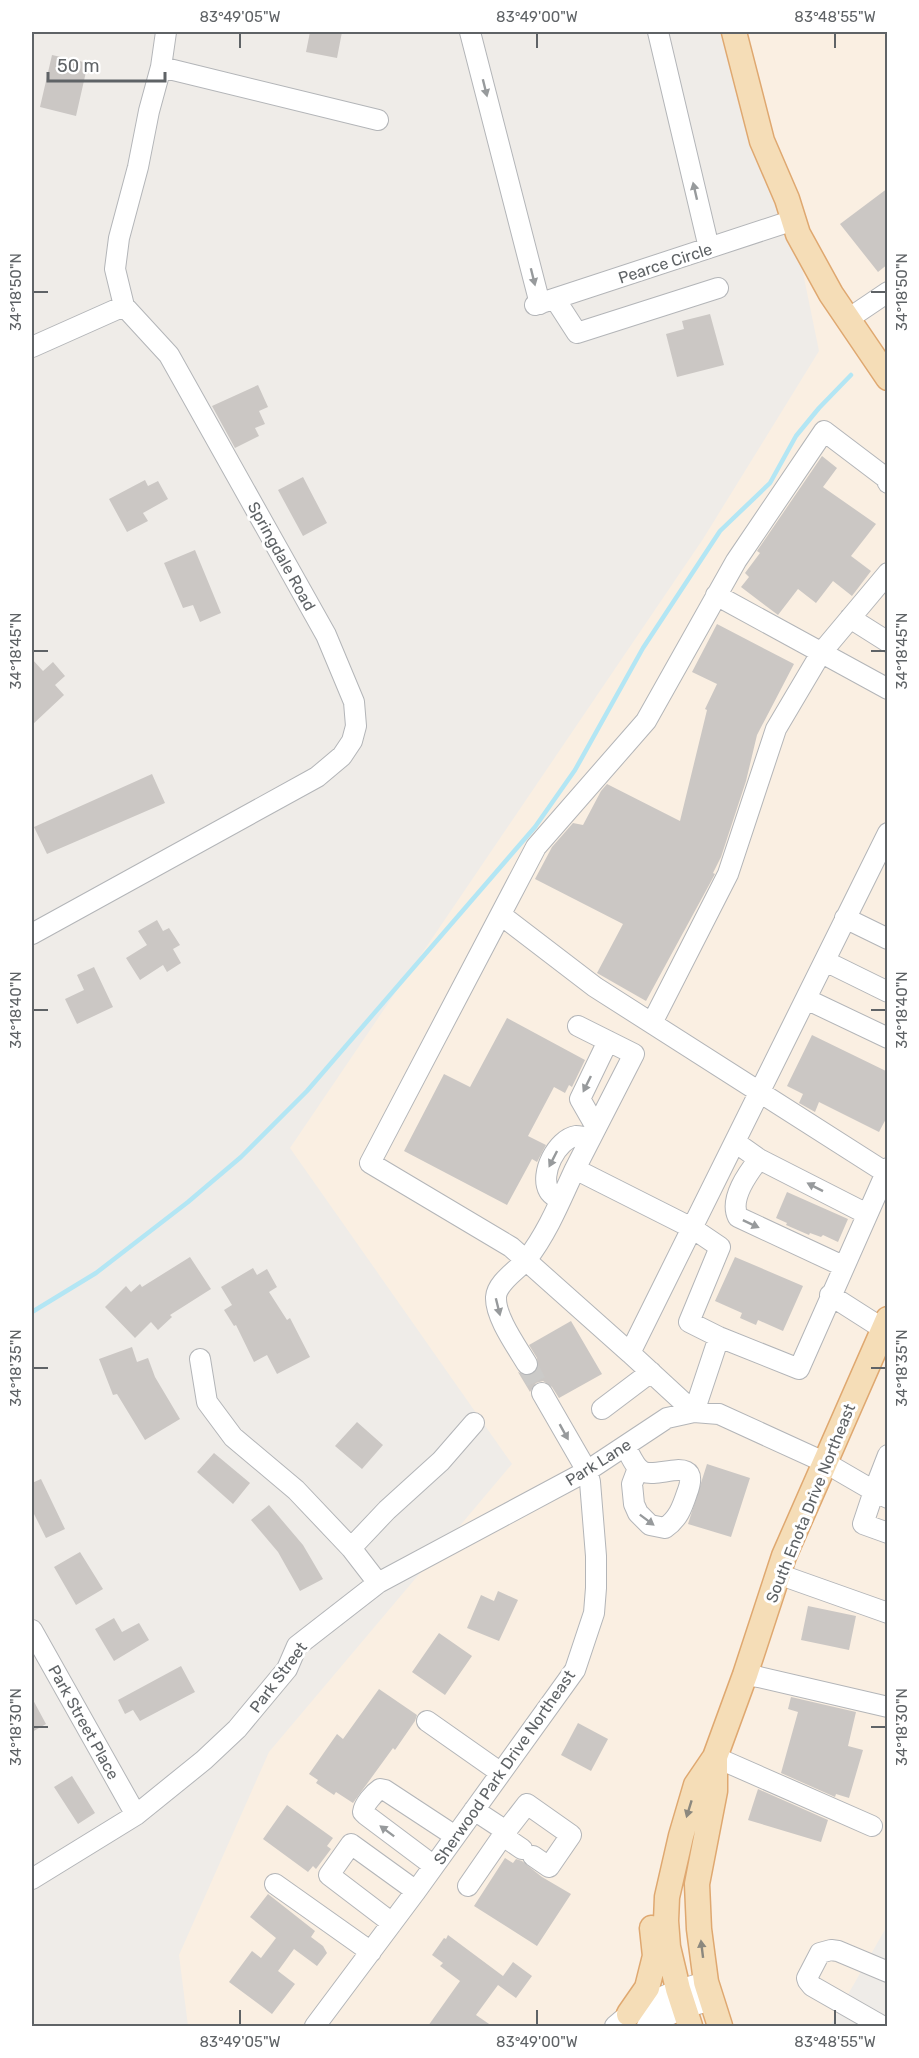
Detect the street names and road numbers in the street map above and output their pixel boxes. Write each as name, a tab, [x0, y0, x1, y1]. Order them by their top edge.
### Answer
street label: Pearce Circle	[616, 239, 715, 288]
street label: Springdale Road	[244, 498, 319, 614]
street label: South Enota Drive Northeast	[762, 1401, 859, 1606]
street label: Park Lane	[562, 1435, 635, 1490]
street label: Park Street	[246, 1638, 311, 1716]
street label: Park Street Place	[44, 1662, 123, 1783]
street label: Sherwood Park Drive Northeast	[430, 1666, 579, 1868]

